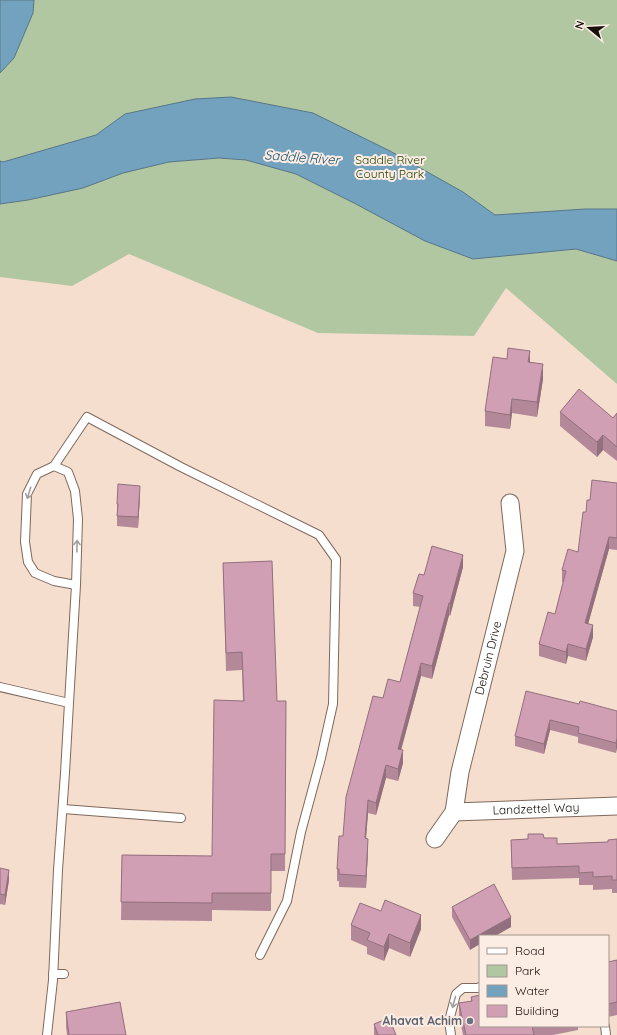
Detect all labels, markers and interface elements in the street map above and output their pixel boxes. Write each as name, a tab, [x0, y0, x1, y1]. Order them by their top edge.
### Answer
north arrow	[569, 8, 609, 48]
text: N	[572, 19, 587, 31]
water label: Saddle River	[264, 146, 342, 168]
park label: Saddle River County Park	[355, 152, 425, 181]
one-way arrow	[25, 486, 32, 499]
one-way arrow	[73, 540, 81, 553]
street label: Debruin Drive	[471, 619, 504, 696]
street label: Landzettel Way	[492, 799, 580, 818]
legend	[479, 935, 609, 1027]
text: Road	[515, 943, 545, 958]
text: Park	[515, 963, 540, 978]
text: Water	[515, 983, 550, 998]
one-way arrow	[450, 995, 457, 1008]
text: Building	[515, 1003, 559, 1018]
place label: Ahavat Achim	[383, 1013, 462, 1028]
marker: Ahavat Achim	[465, 1016, 475, 1026]

